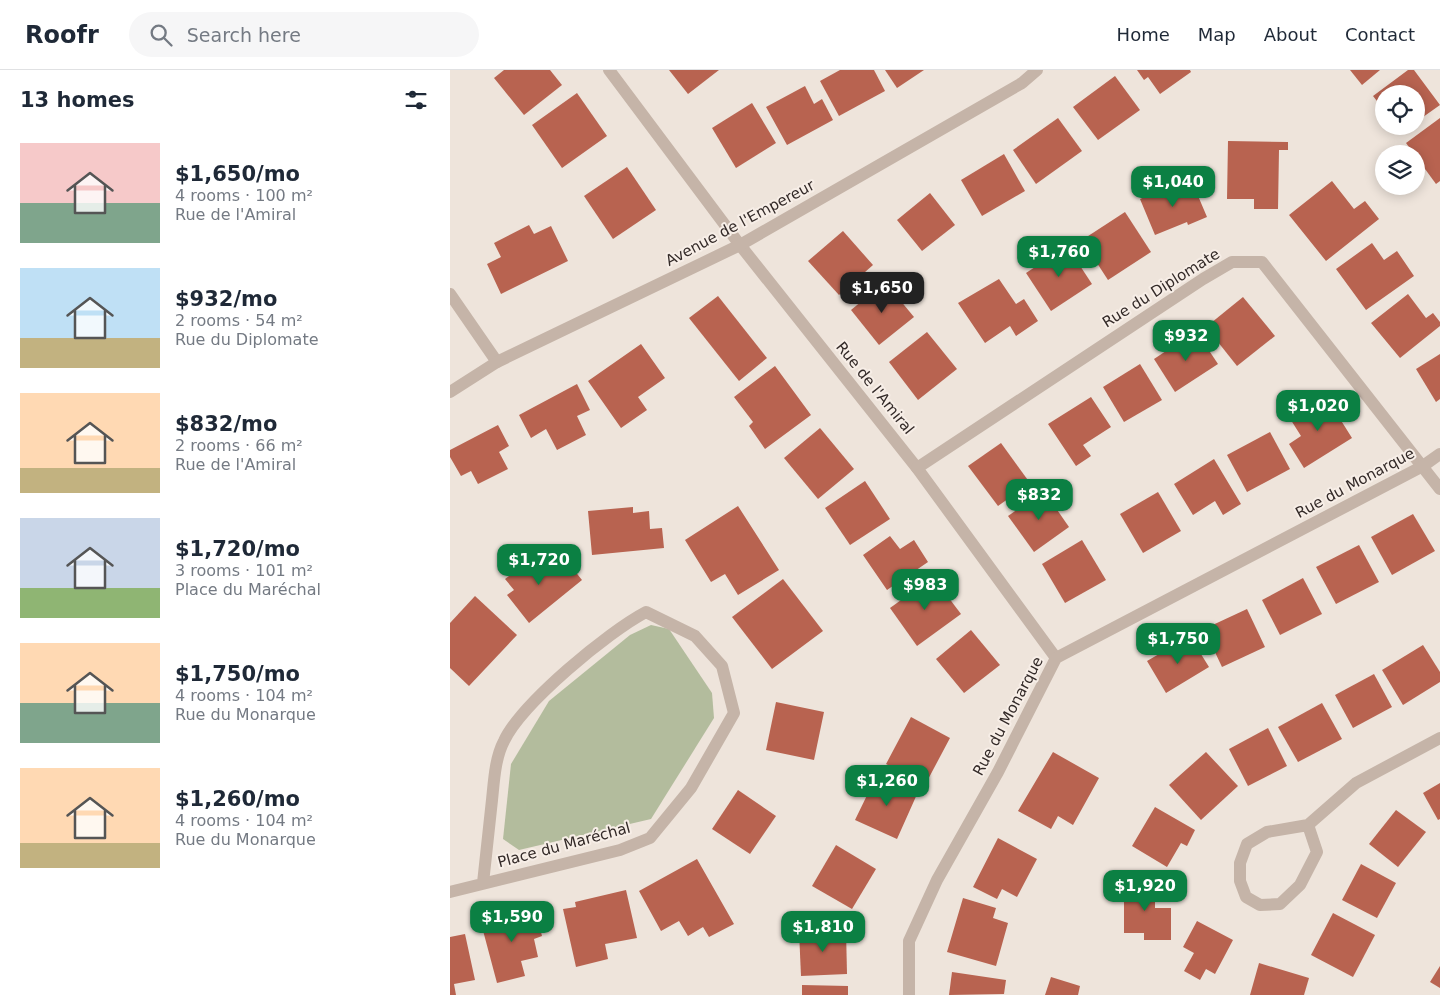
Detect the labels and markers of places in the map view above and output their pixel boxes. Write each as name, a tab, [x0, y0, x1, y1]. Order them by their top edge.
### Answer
pin: $1,040	[1132, 166, 1214, 208]
pin: $1,760	[1018, 236, 1100, 278]
pin: $1,650	[841, 272, 923, 314]
pin: $932	[1156, 320, 1216, 362]
pin: $1,020	[1277, 390, 1359, 432]
pin: $832	[1009, 478, 1069, 521]
pin: $1,720	[498, 544, 580, 586]
pin: $983	[895, 568, 955, 611]
pin: $1,750	[1137, 622, 1219, 665]
pin: $1,260	[846, 764, 928, 807]
pin: $1,920	[1104, 870, 1186, 912]
pin: $1,590	[471, 900, 553, 943]
pin: $1,810	[782, 910, 864, 953]

